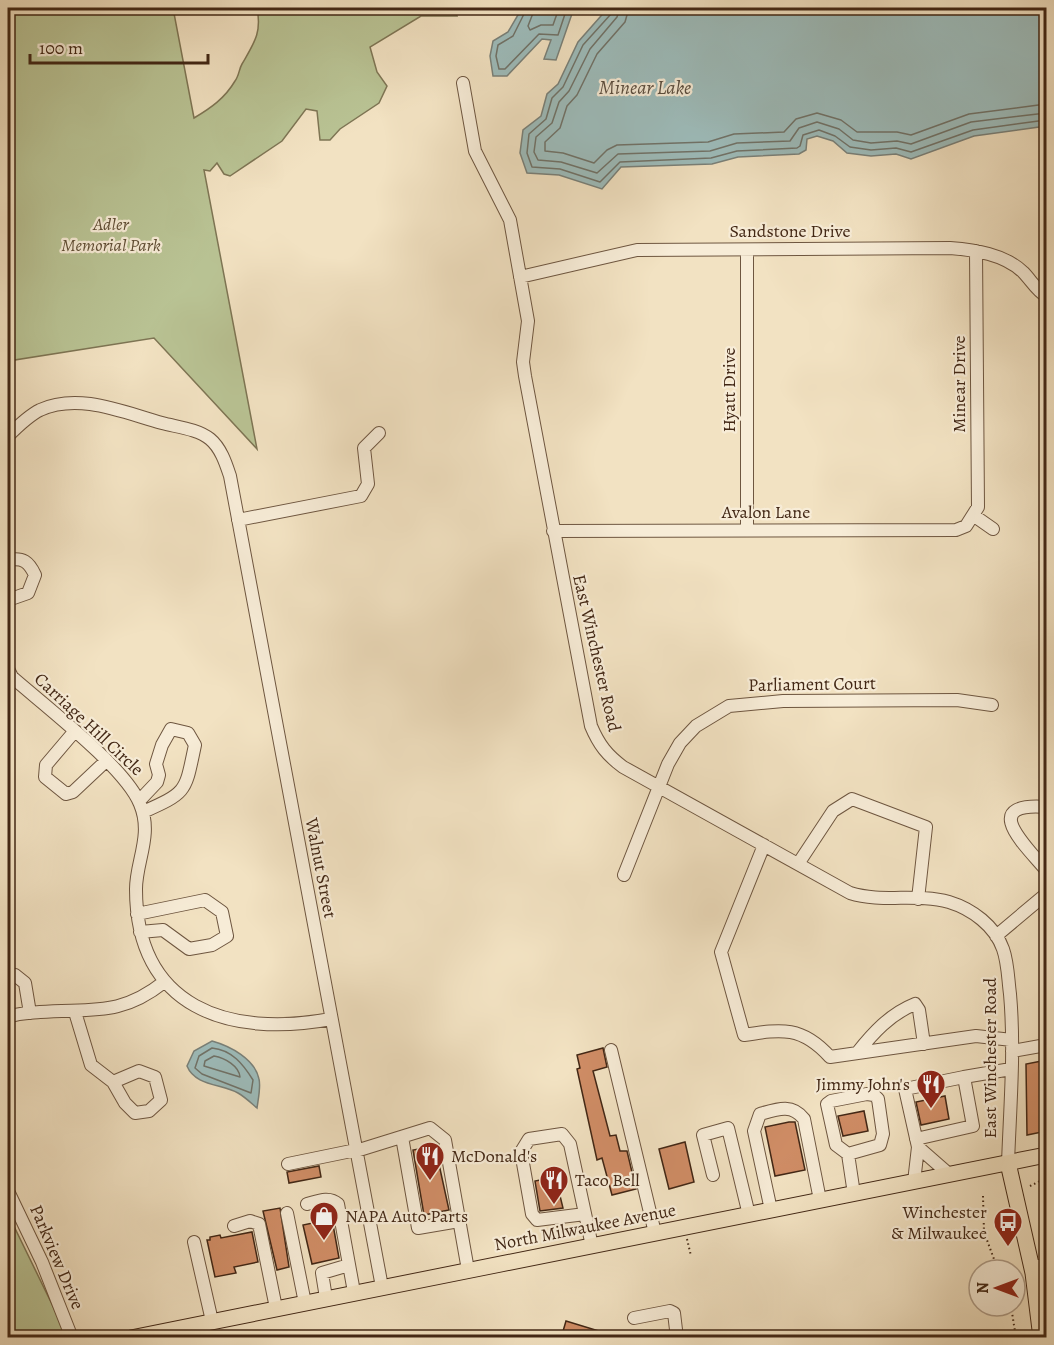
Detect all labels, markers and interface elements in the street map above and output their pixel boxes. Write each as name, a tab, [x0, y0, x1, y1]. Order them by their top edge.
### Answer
scale bar	[30, 27, 208, 65]
text: 100 m	[39, 36, 83, 60]
water label: Minear Lake	[599, 74, 691, 101]
park label: Adler Memorial Park	[61, 212, 161, 257]
street label: Sandstone Drive	[729, 219, 851, 243]
street label: Minear Drive	[947, 335, 971, 433]
street label: Hyatt Drive	[717, 347, 741, 433]
street label: Avalon Lane	[721, 500, 810, 524]
street label: East Winchester Road	[567, 572, 627, 734]
street label: Carriage Hill Circle	[29, 667, 149, 781]
street label: Parliament Court	[748, 671, 876, 697]
street label: Walnut Street	[299, 815, 342, 920]
street label: East Winchester Road	[978, 977, 1002, 1138]
restaurant icon: Jimmy John's	[915, 1068, 947, 1110]
place label: Jimmy John's	[816, 1072, 910, 1096]
restaurant icon: McDonald's	[414, 1140, 446, 1182]
place label: McDonald's	[451, 1144, 537, 1168]
restaurant icon: Taco Bell	[538, 1164, 570, 1206]
place label: Taco Bell	[575, 1168, 640, 1192]
street label: North Milwaukee Avenue	[492, 1198, 678, 1256]
shop icon: NAPA Auto Parts	[308, 1200, 340, 1242]
place label: Winchester & Milwaukee	[891, 1200, 987, 1245]
street label: Parkview Drive	[24, 1201, 90, 1313]
place label: NAPA Auto Parts	[345, 1204, 468, 1228]
bus stop icon: Winchester & Milwaukee	[992, 1206, 1024, 1248]
north arrow	[967, 1258, 1027, 1318]
text: N	[972, 1282, 994, 1294]

